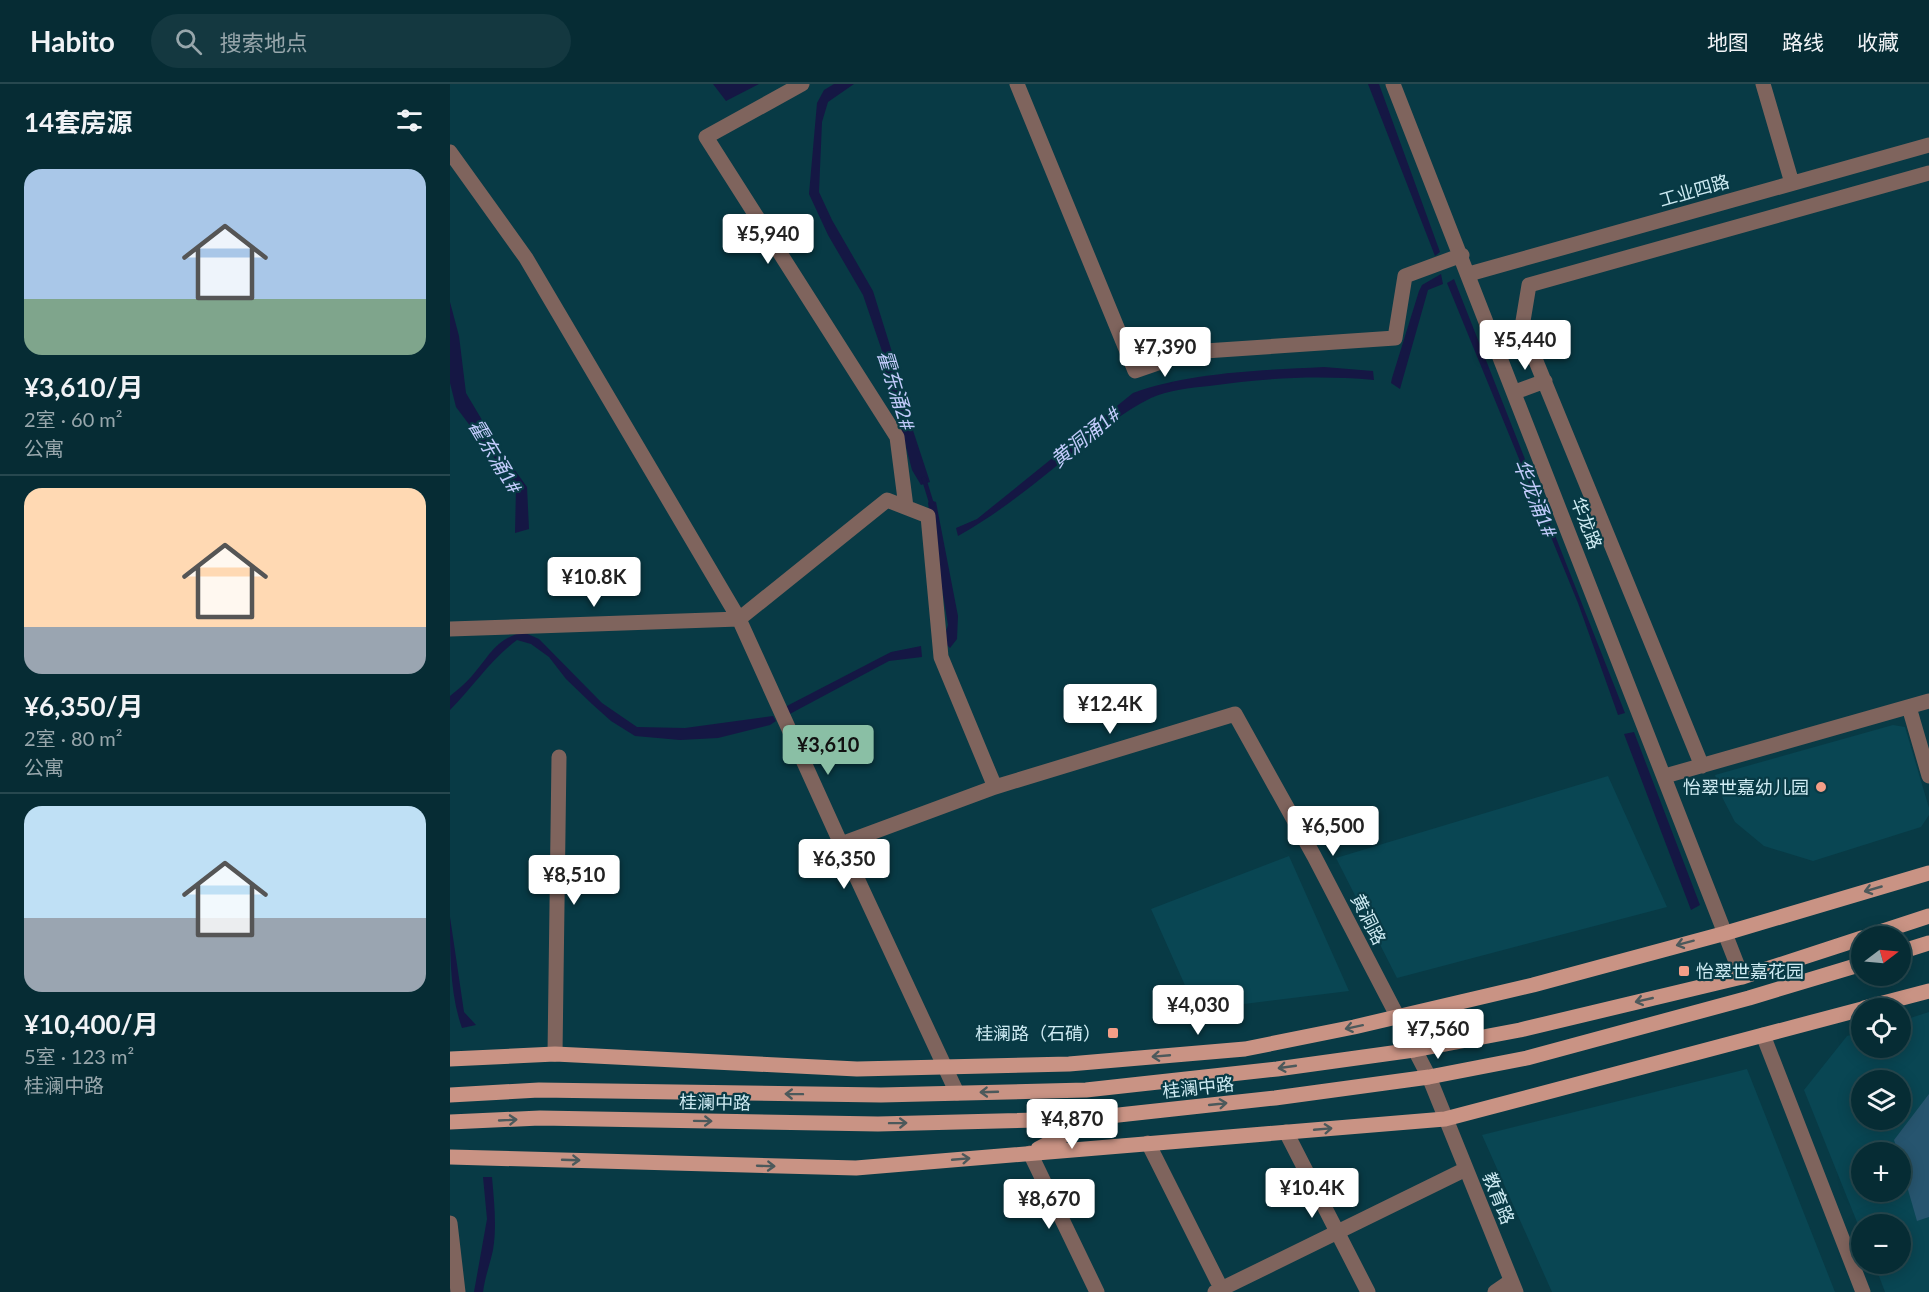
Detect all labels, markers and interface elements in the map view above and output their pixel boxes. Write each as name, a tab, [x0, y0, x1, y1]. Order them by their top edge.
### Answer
search box	[151, 14, 571, 68]
text: Habito	[30, 24, 115, 58]
icon: search	[172, 25, 205, 58]
text: 搜索地点	[220, 29, 308, 56]
text: 地图	[1707, 29, 1749, 54]
text: 路线	[1782, 29, 1824, 54]
text: 收藏	[1857, 29, 1899, 54]
icon: filters	[393, 104, 426, 137]
text: 14套房源	[24, 106, 132, 138]
street label: 工业四路	[1656, 170, 1732, 210]
icon: home	[171, 208, 279, 316]
pin: ¥5,940	[719, 214, 817, 265]
text: ¥5,940	[737, 221, 799, 245]
pin: ¥5,440	[1476, 320, 1574, 371]
pin: ¥7,390	[1116, 327, 1214, 378]
text: ¥5,440	[1494, 327, 1556, 351]
text: ¥7,390	[1134, 334, 1196, 358]
water label: 霍东涌2#	[873, 347, 921, 434]
text: ¥3,610/月	[24, 371, 144, 403]
water label: 黄洞涌1#	[1045, 400, 1125, 472]
text: 2室 · 60 m²	[24, 407, 123, 431]
water label: 霍东涌1#	[464, 414, 528, 498]
text: 公寓	[24, 436, 64, 460]
water label: 华龙涌1#	[1509, 455, 1563, 541]
street label: 华龙路	[1567, 494, 1607, 552]
icon: home	[171, 527, 279, 635]
pin: ¥10.8K	[545, 557, 643, 608]
text: ¥10.8K	[562, 564, 626, 588]
pin: ¥12.4K	[1061, 684, 1159, 735]
text: ¥6,350/月	[24, 690, 144, 722]
text: ¥12.4K	[1078, 691, 1142, 715]
pin: ¥3,610	[779, 725, 877, 776]
text: 2室 · 80 m²	[24, 726, 123, 750]
text: ¥3,610	[797, 732, 859, 756]
text: 公寓	[24, 755, 64, 779]
place label: 怡翠世嘉幼儿园	[1683, 776, 1809, 798]
marker: 怡翠世嘉幼儿园	[1814, 780, 1828, 794]
pin: ¥6,500	[1284, 806, 1382, 857]
text: ¥6,500	[1302, 813, 1364, 837]
pin: ¥6,350	[795, 839, 893, 890]
icon: home	[171, 845, 279, 953]
text: ¥6,350	[813, 846, 875, 870]
pin: ¥8,510	[525, 855, 623, 906]
text: ¥8,510	[543, 862, 605, 886]
one-way arrow	[1864, 884, 1883, 895]
street label: 黄洞路	[1347, 890, 1391, 948]
north arrow	[1851, 926, 1911, 986]
map controls	[1851, 926, 1911, 1274]
one-way arrow	[1676, 937, 1695, 949]
place label: 怡翠世嘉花园	[1696, 960, 1804, 982]
marker: 怡翠世嘉花园	[1677, 964, 1691, 978]
pin: ¥4,030	[1149, 985, 1247, 1036]
text: ¥4,030	[1167, 992, 1229, 1016]
one-way arrow	[1635, 995, 1654, 1007]
button: locate	[1851, 998, 1911, 1058]
text: ¥10,400/月	[24, 1008, 159, 1040]
pin: ¥7,560	[1389, 1009, 1487, 1060]
text: ¥7,560	[1407, 1016, 1469, 1040]
place label: 桂澜路（石𬒔）	[975, 1022, 1101, 1044]
one-way arrow	[1345, 1022, 1364, 1033]
marker: 桂澜路（石𬒔）	[1106, 1026, 1120, 1040]
text: 5室 · 123 m²	[24, 1044, 134, 1068]
one-way arrow	[1152, 1051, 1172, 1062]
one-way arrow	[1278, 1062, 1298, 1073]
button: layers	[1851, 1070, 1911, 1130]
street label: 桂澜中路	[1161, 1072, 1235, 1102]
text: 桂澜中路	[24, 1073, 104, 1097]
one-way arrow	[979, 1087, 999, 1098]
one-way arrow	[784, 1088, 804, 1100]
street label: 桂澜中路	[679, 1090, 751, 1114]
one-way arrow	[1208, 1098, 1228, 1109]
pin: ¥4,870	[1023, 1099, 1121, 1150]
text: ¥4,870	[1041, 1106, 1103, 1130]
one-way arrow	[498, 1114, 518, 1125]
one-way arrow	[693, 1115, 713, 1127]
one-way arrow	[888, 1118, 908, 1129]
one-way arrow	[1312, 1123, 1332, 1134]
button: +	[1851, 1142, 1911, 1202]
one-way arrow	[951, 1153, 970, 1164]
one-way arrow	[561, 1155, 581, 1166]
one-way arrow	[756, 1160, 776, 1171]
pin: ¥10.4K	[1263, 1168, 1361, 1219]
street label: 教育路	[1479, 1169, 1519, 1227]
text: ¥10.4K	[1280, 1175, 1344, 1199]
pin: ¥8,670	[1000, 1179, 1098, 1230]
text: ¥8,670	[1018, 1186, 1080, 1210]
button: −	[1851, 1214, 1911, 1274]

